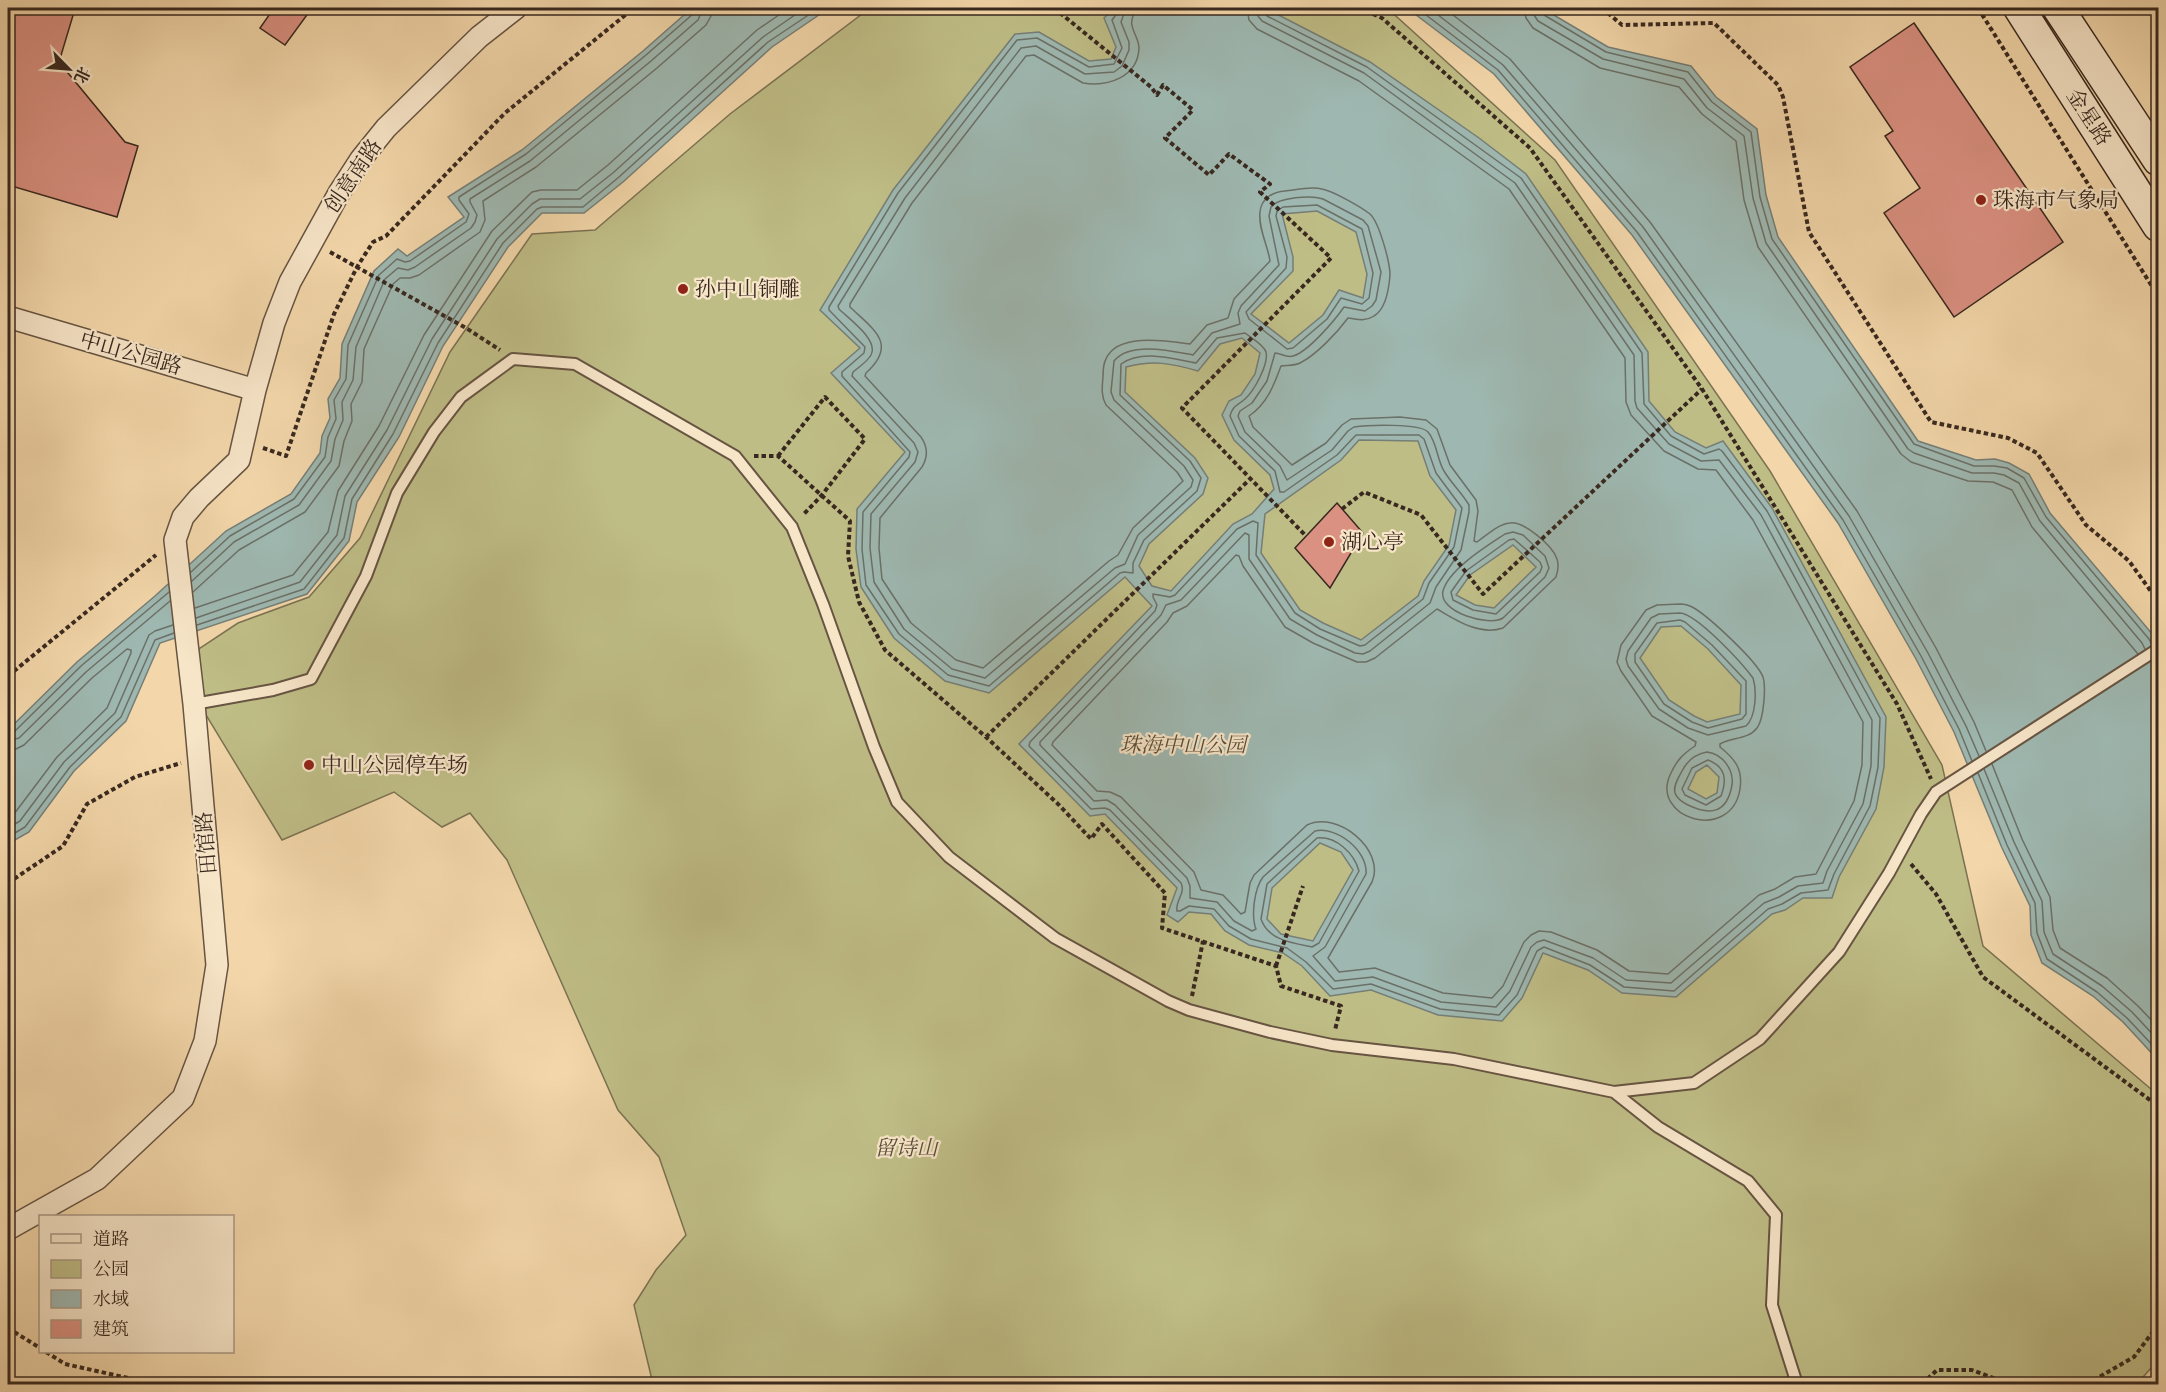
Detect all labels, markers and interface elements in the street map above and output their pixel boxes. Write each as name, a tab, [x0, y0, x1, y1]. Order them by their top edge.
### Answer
north arrow	[39, 39, 99, 99]
text: 北	[68, 63, 95, 87]
street label: 金星路	[2060, 83, 2118, 151]
street label: 创意南路	[318, 133, 388, 219]
place label: 珠海市气象局	[1993, 186, 2119, 214]
marker: 珠海市气象局	[1974, 193, 1988, 207]
place label: 孙中山铜雕	[695, 275, 800, 303]
marker: 孙中山铜雕	[676, 282, 690, 296]
street label: 中山公园路	[77, 325, 185, 381]
place label: 湖心亭	[1341, 528, 1404, 556]
marker: 湖心亭	[1322, 535, 1336, 549]
park label: 珠海中山公园	[1120, 731, 1249, 759]
place label: 中山公园停车场	[321, 751, 468, 779]
marker: 中山公园停车场	[302, 758, 316, 772]
street label: 田馆路	[189, 810, 223, 876]
park label: 留诗山	[875, 1134, 939, 1162]
legend	[39, 1215, 234, 1353]
text: 道路	[93, 1227, 129, 1251]
text: 公园	[93, 1257, 129, 1281]
text: 水域	[93, 1287, 129, 1311]
text: 建筑	[93, 1317, 129, 1341]

